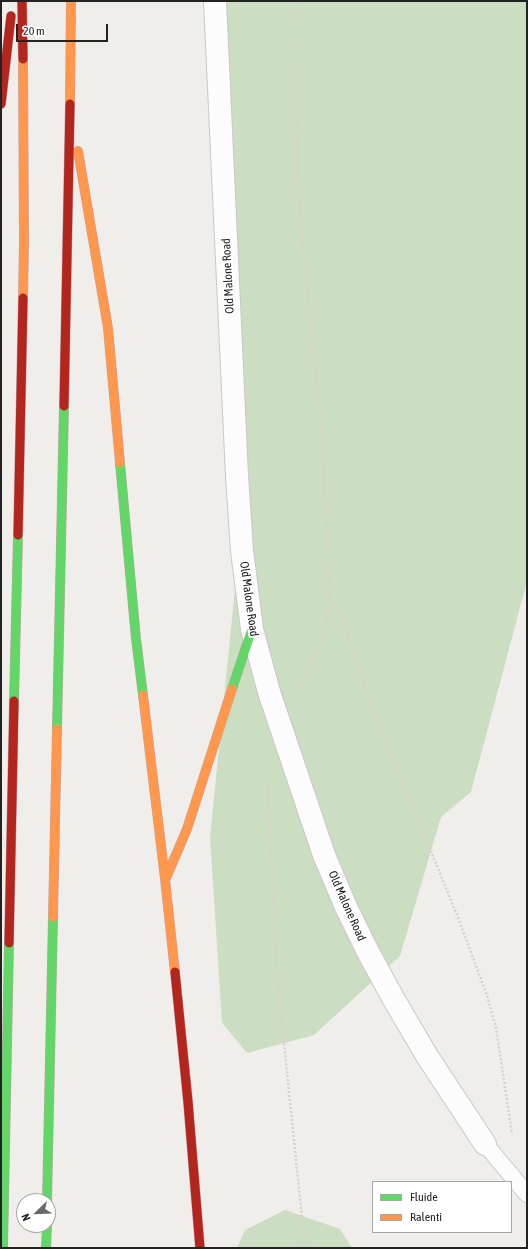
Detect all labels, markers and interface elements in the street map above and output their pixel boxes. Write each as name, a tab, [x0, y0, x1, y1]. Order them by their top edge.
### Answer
scale bar	[18, 16, 110, 42]
text: 20 m	[23, 24, 45, 38]
street label: Old Malone Road	[219, 238, 237, 314]
street label: Old Malone Road	[237, 561, 261, 637]
street label: Old Malone Road	[325, 869, 369, 943]
legend	[372, 1181, 512, 1233]
text: Fluide	[410, 1190, 438, 1204]
north arrow	[16, 1193, 56, 1233]
text: Ralenti	[410, 1210, 442, 1224]
text: N	[19, 1212, 33, 1223]

